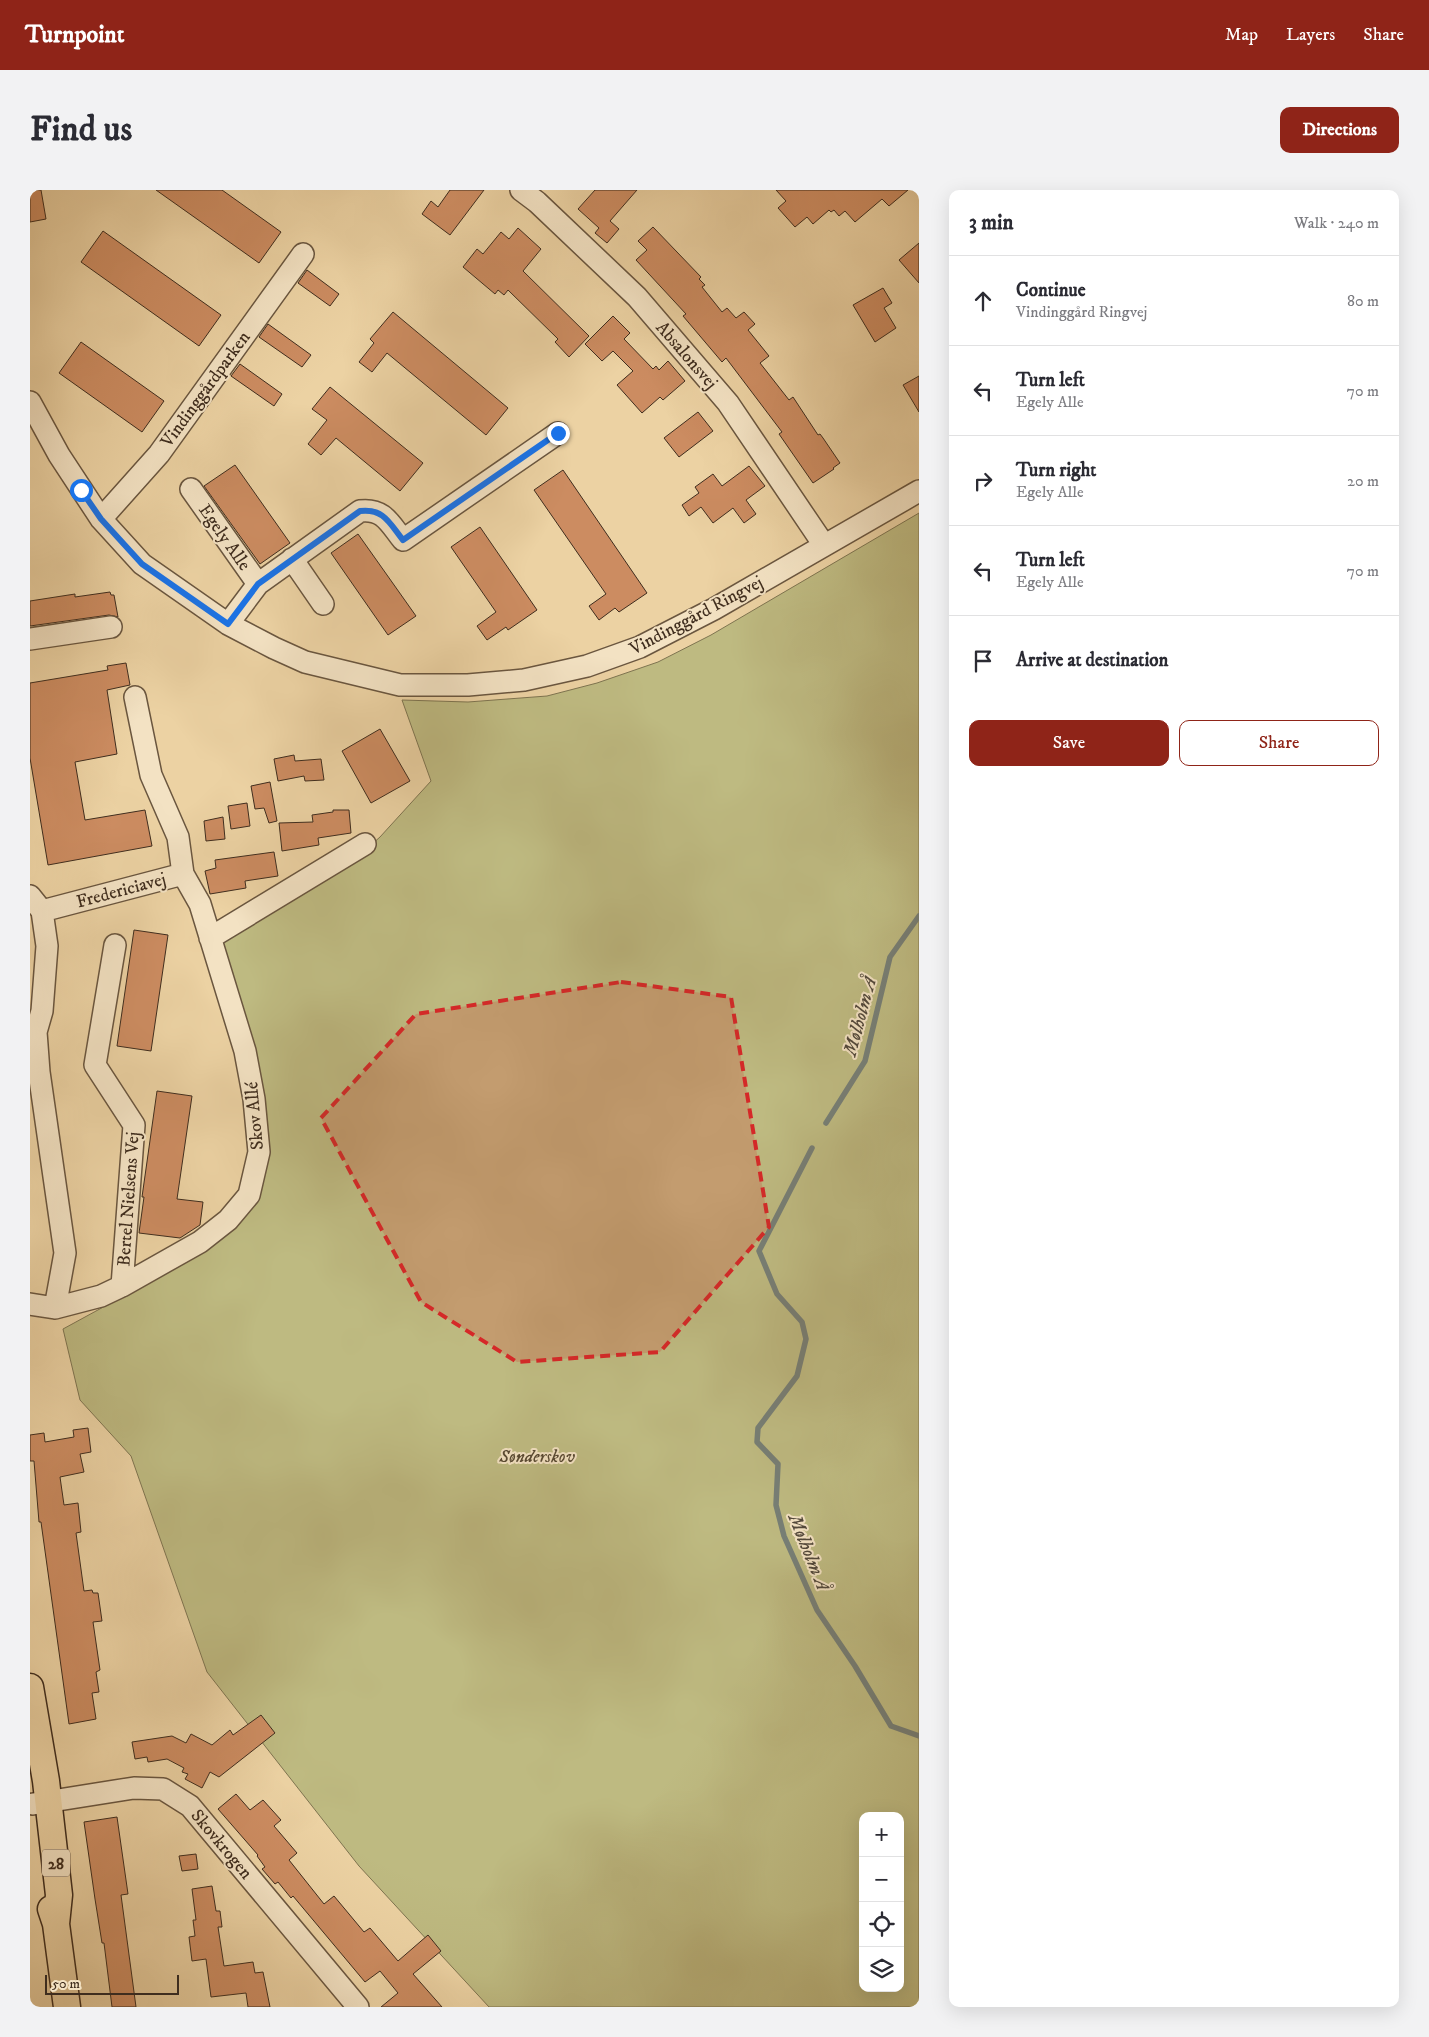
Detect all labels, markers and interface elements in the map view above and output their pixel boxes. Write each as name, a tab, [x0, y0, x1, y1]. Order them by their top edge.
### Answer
text: Turnpoint	[25, 20, 124, 50]
text: Map	[1225, 24, 1258, 46]
text: Layers	[1286, 24, 1335, 46]
text: Share	[1363, 24, 1404, 46]
button: Directions	[1280, 107, 1399, 153]
text: Find us	[30, 108, 132, 152]
text: 3 min	[969, 210, 1014, 236]
text: Walk · 240 m	[1294, 213, 1379, 233]
text: Continue	[1016, 279, 1086, 302]
icon: ahead	[969, 287, 997, 315]
text: 80 m	[1347, 291, 1379, 311]
text: Vindinggård Ringvej	[1016, 302, 1147, 322]
street label: Absalonsvej	[651, 317, 722, 394]
street label: Vindinggårdparken	[156, 327, 256, 453]
text: Turn left	[1016, 369, 1085, 392]
icon: left	[969, 377, 997, 405]
text: 70 m	[1347, 381, 1379, 401]
text: Egely Alle	[1016, 392, 1084, 412]
route end	[547, 422, 570, 445]
text: Turn right	[1016, 459, 1096, 482]
icon: right	[969, 467, 997, 495]
text: 20 m	[1347, 471, 1379, 491]
route start	[70, 479, 93, 502]
text: Egely Alle	[1016, 482, 1084, 502]
street label: Egely Alle	[193, 500, 255, 575]
text: Turn left	[1016, 549, 1085, 572]
icon: left	[969, 557, 997, 585]
text: 70 m	[1347, 561, 1379, 581]
street label: Vindinggård Ringvej	[625, 571, 767, 661]
text: Egely Alle	[1016, 572, 1084, 592]
icon: arrive	[969, 647, 997, 675]
text: Arrive at destination	[1016, 649, 1168, 672]
button: Save	[969, 720, 1169, 766]
button: Share	[1179, 720, 1379, 766]
street label: Fredericiavej	[74, 868, 168, 913]
water label: Mølholm Å	[837, 973, 882, 1060]
street label: Skov Allé	[241, 1080, 269, 1151]
street label: Bertel Nielsens Vej	[113, 1131, 145, 1267]
park label: Sønderskov	[498, 1446, 575, 1468]
water label: Mølholm Å	[782, 1508, 836, 1595]
street label: Skovkrogen	[186, 1805, 257, 1885]
map controls	[859, 1812, 904, 1992]
button: +	[859, 1812, 904, 1857]
road number: 28	[42, 1850, 70, 1876]
button: −	[859, 1857, 904, 1902]
button: locate	[859, 1902, 904, 1947]
button: layers	[859, 1947, 904, 1992]
scale bar	[45, 1972, 179, 1995]
text: 50 m	[52, 1975, 80, 1993]

